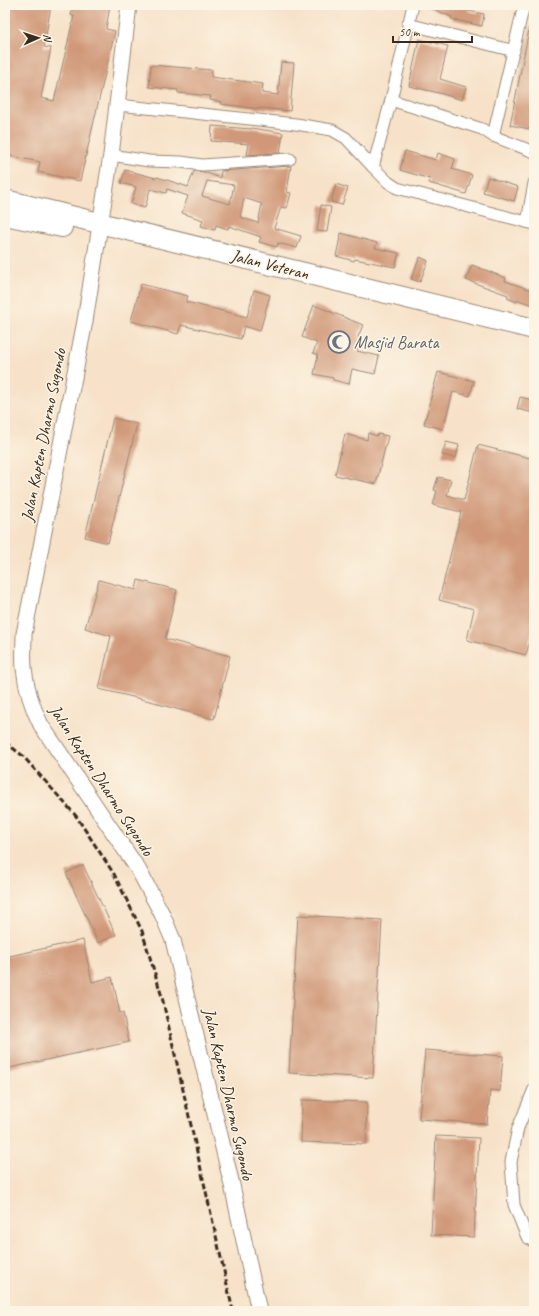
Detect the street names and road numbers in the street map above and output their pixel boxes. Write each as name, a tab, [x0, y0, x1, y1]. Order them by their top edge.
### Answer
street label: Jalan Veteran	[228, 244, 311, 284]
street label: Jalan Kapten Dharmo Sugondo	[16, 346, 71, 524]
street label: Jalan Kapten Dharmo Sugondo	[44, 700, 159, 861]
street label: Jalan Kapten Dharmo Sugondo	[198, 1005, 259, 1183]

